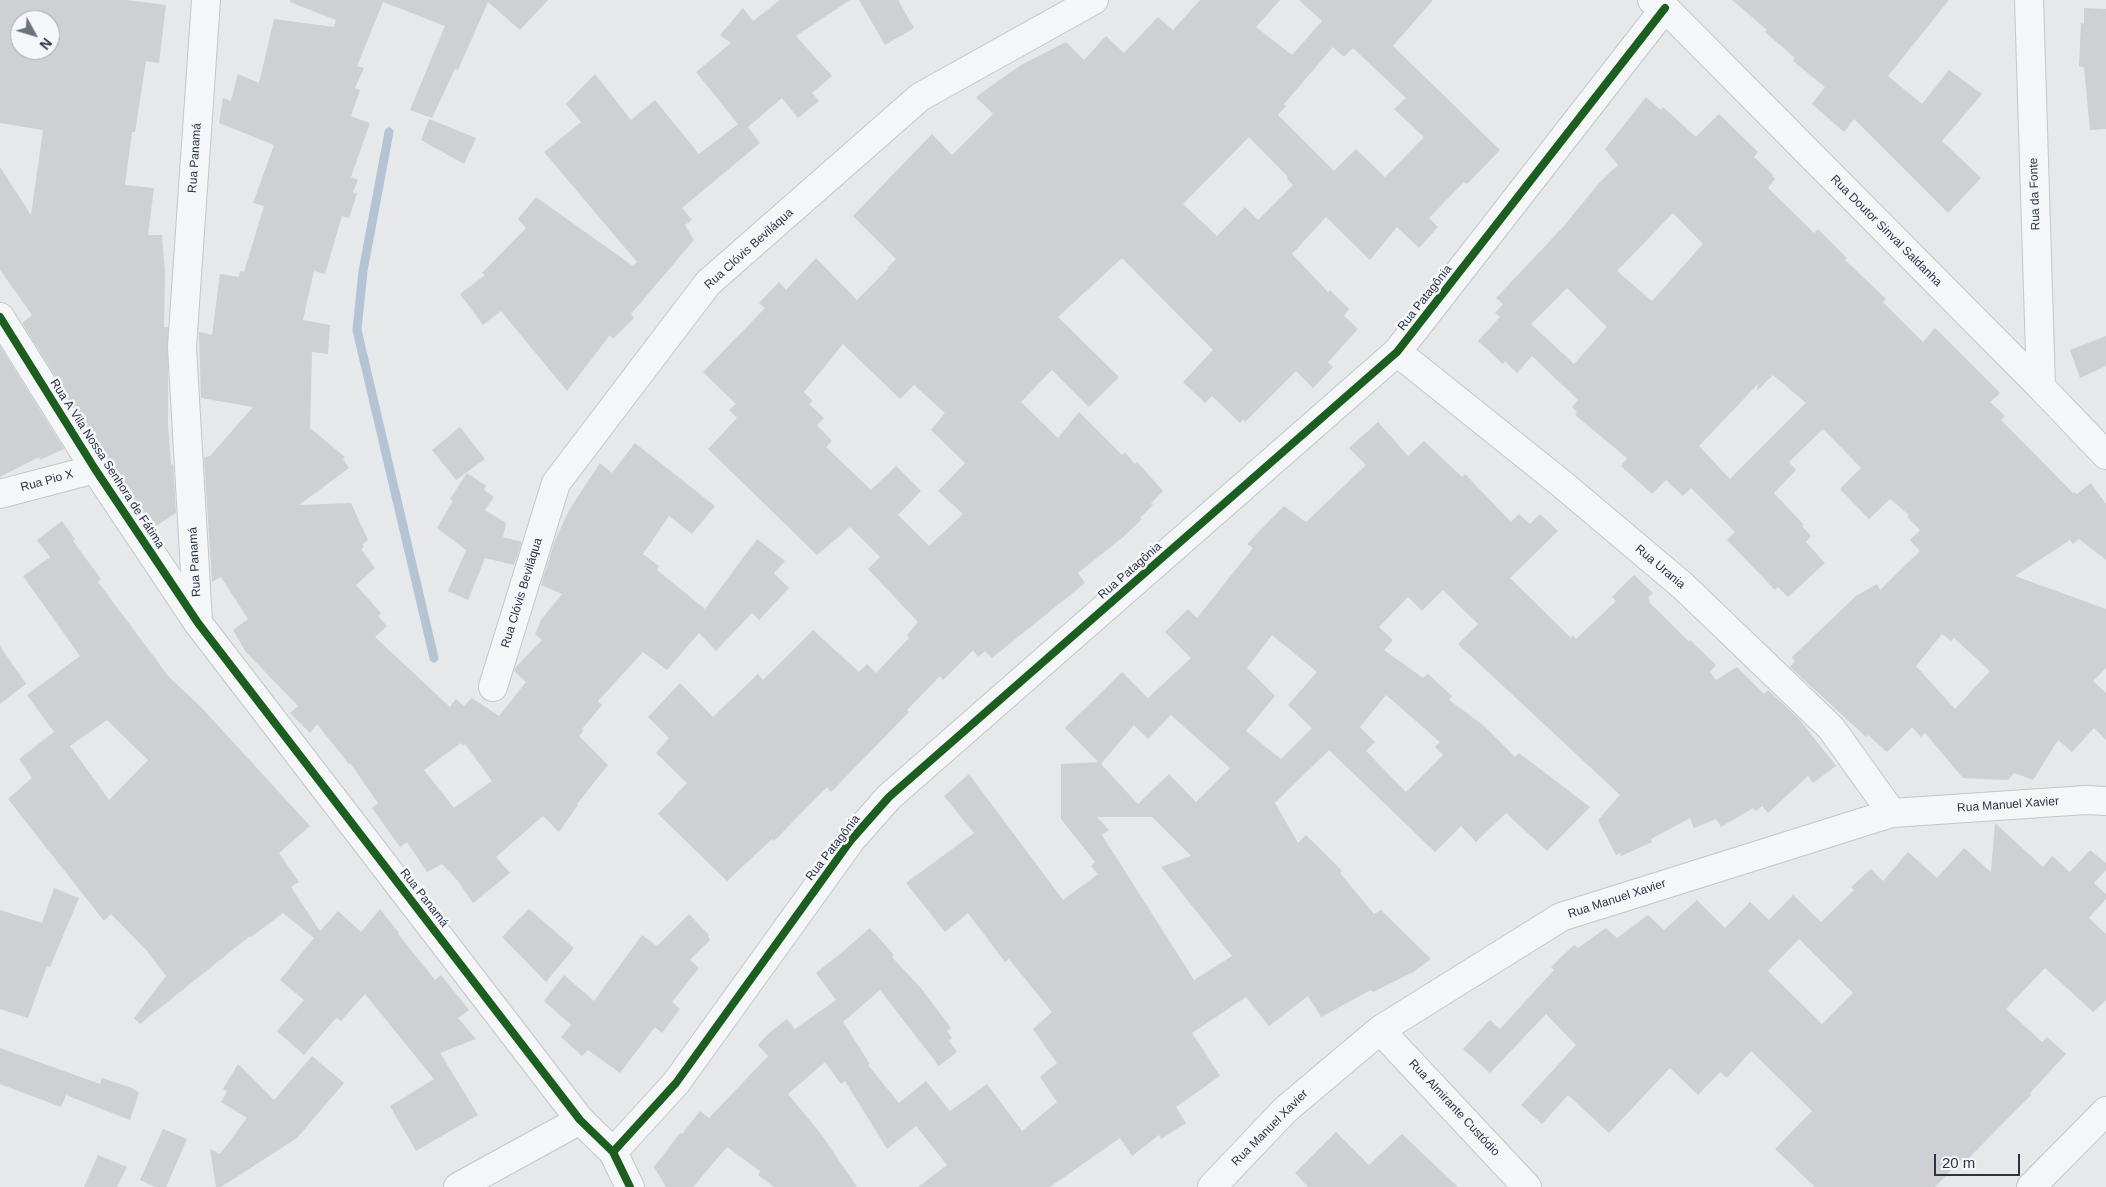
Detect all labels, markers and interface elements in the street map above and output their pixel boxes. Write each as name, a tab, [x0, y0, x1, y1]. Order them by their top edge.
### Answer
north arrow	[10, 10, 60, 60]
text: N	[36, 35, 55, 53]
street label: Rua Panamá	[185, 123, 205, 193]
street label: Rua da Fonte	[2027, 157, 2043, 231]
street label: Rua Doutor Sinval Saldanha	[1827, 172, 1945, 290]
street label: Rua Clóvis Beviláqua	[702, 205, 796, 293]
street label: Rua Patagônia	[1395, 262, 1455, 334]
street label: Rua A Vila Nossa Senhora de Fátima	[47, 377, 167, 551]
street label: Rua Pio X	[19, 467, 75, 495]
street label: Rua Panamá	[186, 527, 204, 597]
street label: Rua Clóvis Beviláqua	[498, 536, 546, 650]
street label: Rua Patagônia	[1095, 540, 1165, 602]
street label: Rua Urania	[1632, 542, 1688, 592]
street label: Rua Manuel Xavier	[1957, 794, 2059, 816]
street label: Rua Patagônia	[803, 812, 863, 884]
street label: Rua Panamá	[397, 866, 451, 930]
street label: Rua Manuel Xavier	[1566, 876, 1668, 922]
street label: Rua Almirante Custódio	[1406, 1057, 1502, 1159]
street label: Rua Manuel Xavier	[1229, 1087, 1311, 1169]
scale bar	[1936, 1144, 2022, 1176]
text: 20 m	[1942, 1154, 1975, 1171]

